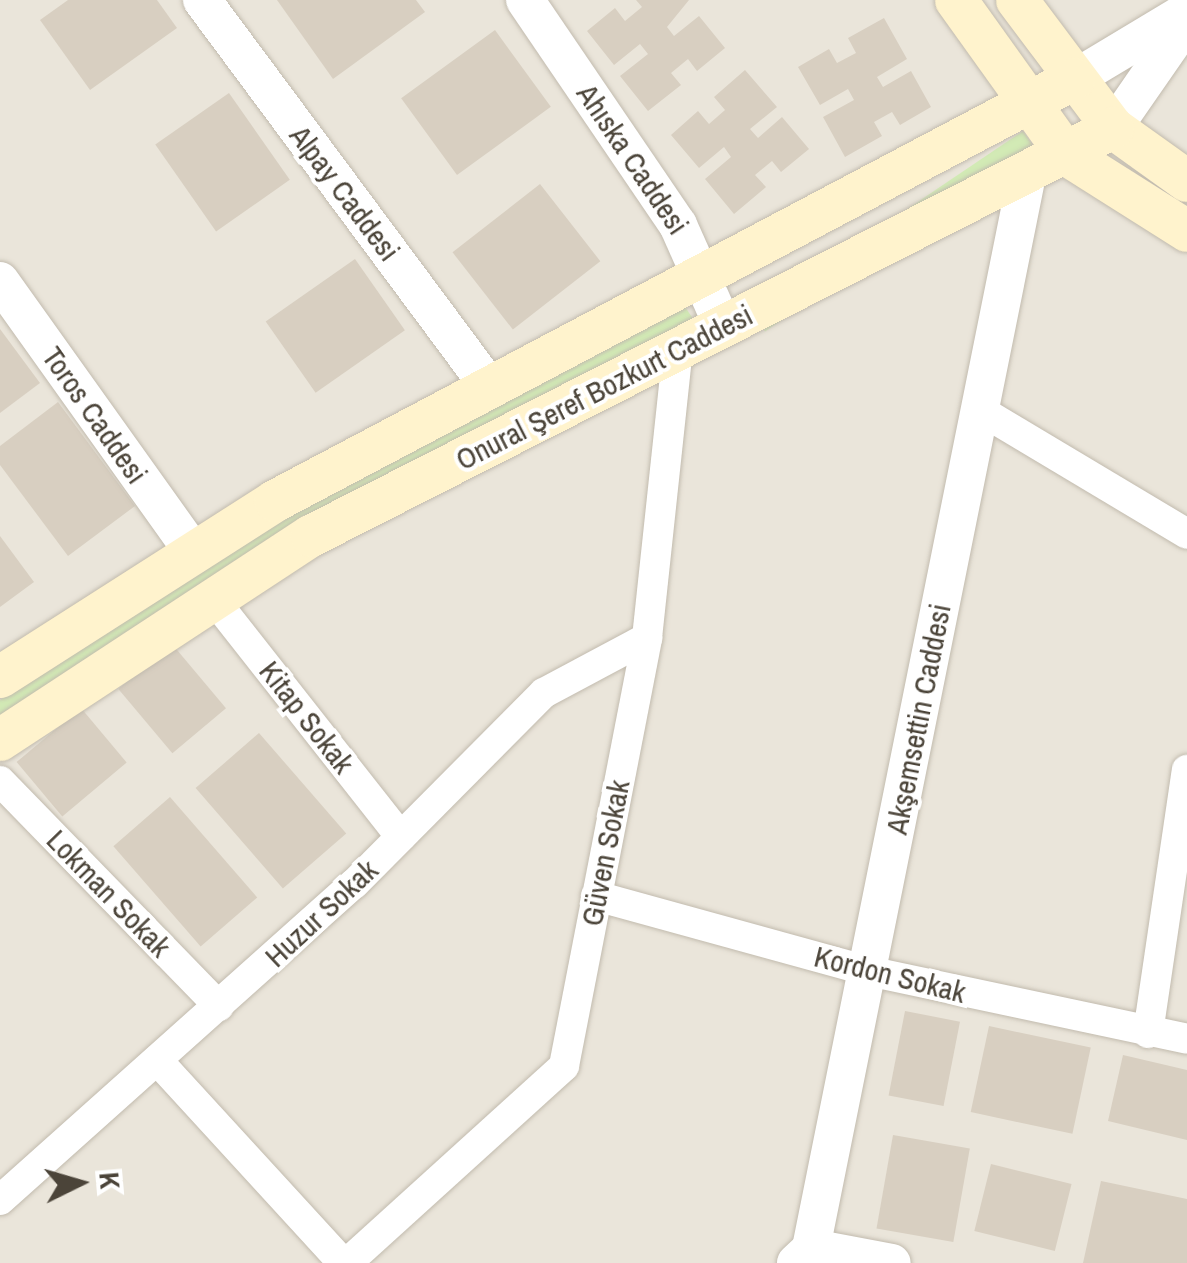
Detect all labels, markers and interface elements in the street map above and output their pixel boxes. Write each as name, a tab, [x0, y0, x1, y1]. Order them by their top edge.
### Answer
street label: Ahıska Caddesi	[570, 77, 696, 241]
street label: Alpay Caddesi	[282, 118, 408, 268]
street label: Onural Şeref Bozkurt Caddesi	[450, 296, 758, 478]
street label: Toros Caddesi	[35, 340, 155, 490]
street label: Akşemsettin Caddesi	[878, 601, 958, 837]
street label: Kitap Sokak	[252, 654, 362, 780]
street label: Güven Sokak	[573, 777, 637, 929]
street label: Lokman Sokak	[40, 822, 178, 964]
street label: Huzur Sokak	[257, 852, 385, 974]
street label: Kordon Sokak	[811, 938, 969, 1010]
north arrow	[30, 1133, 130, 1233]
text: K	[90, 1170, 130, 1190]

